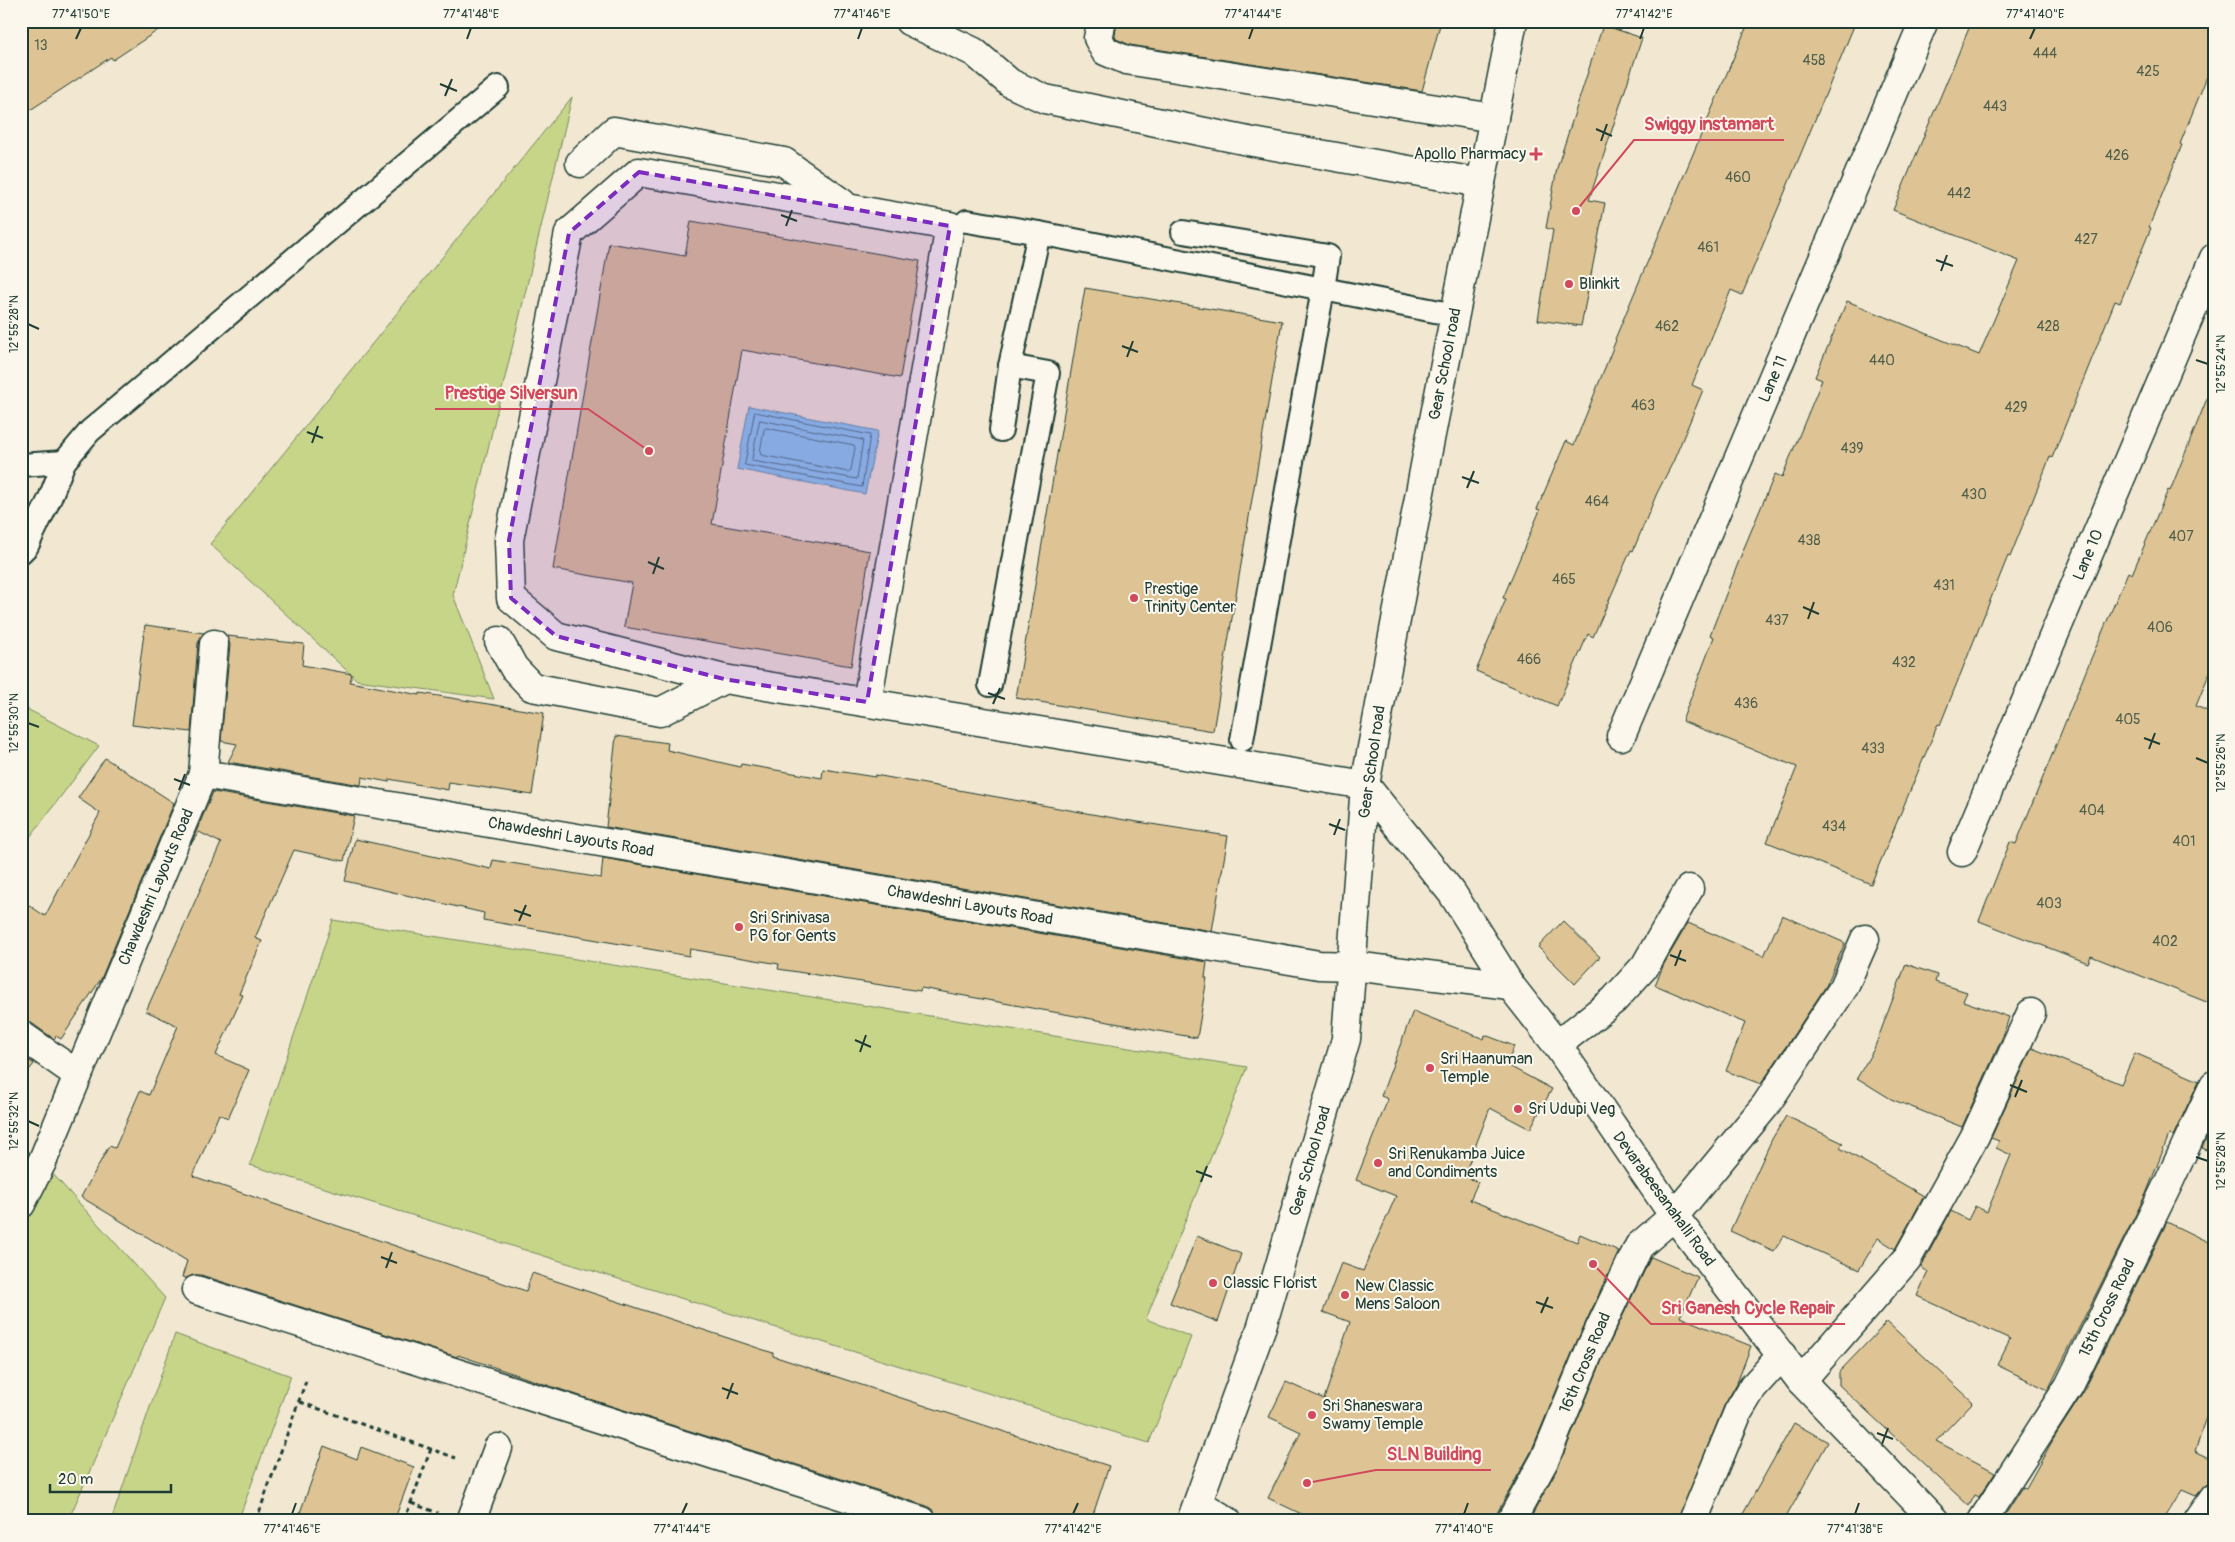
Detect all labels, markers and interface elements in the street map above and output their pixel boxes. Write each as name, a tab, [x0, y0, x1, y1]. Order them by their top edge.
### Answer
text: 77°41'50"E	[52, 7, 110, 22]
text: 77°41'48"E	[443, 7, 499, 22]
text: 77°41'46"E	[833, 7, 891, 22]
text: 77°41'44"E	[1224, 7, 1282, 22]
text: 77°41'42"E	[1616, 7, 1672, 22]
text: 77°41'40"E	[2006, 7, 2064, 22]
house number: 13	[34, 37, 48, 54]
house number: 444	[2033, 45, 2057, 62]
house number: 458	[1803, 52, 1825, 69]
house number: 425	[2136, 63, 2160, 80]
house number: 443	[1983, 98, 2007, 115]
callout: Swiggy instamart	[1634, 107, 1784, 140]
text: Swiggy instamart	[1644, 113, 1775, 136]
place label: Apollo Pharmacy	[1414, 144, 1526, 164]
house number: 426	[2105, 147, 2129, 164]
marker: Apollo Pharmacy	[1530, 148, 1542, 160]
house number: 460	[1725, 169, 1751, 186]
house number: 442	[1947, 185, 1971, 202]
house number: 427	[2074, 231, 2098, 248]
house number: 461	[1697, 239, 1719, 256]
place label: Blinkit	[1579, 274, 1620, 294]
marker: Blinkit	[1563, 278, 1575, 290]
text: 12°55'28"N	[7, 295, 22, 353]
street label: Gear School road	[1424, 306, 1466, 422]
house number: 462	[1655, 318, 1679, 335]
house number: 428	[2036, 318, 2060, 335]
text: 12°55'24"N	[2214, 335, 2229, 393]
house number: 440	[1869, 352, 1895, 369]
street label: Lane 11	[1754, 353, 1792, 405]
callout: Prestige Silversun	[435, 376, 588, 409]
text: Prestige Silversun	[444, 382, 578, 405]
house number: 463	[1631, 397, 1655, 414]
house number: 429	[2004, 399, 2028, 416]
house number: 439	[1840, 440, 1864, 457]
house number: 430	[1961, 486, 1987, 503]
house number: 464	[1585, 493, 1609, 510]
street label: Lane 10	[2068, 526, 2108, 584]
house number: 407	[2168, 528, 2194, 545]
house number: 438	[1798, 532, 1821, 549]
house number: 465	[1552, 571, 1576, 588]
house number: 431	[1933, 577, 1955, 594]
place label: Prestige Trinity Center	[1144, 579, 1236, 617]
marker: Prestige Trinity Center	[1128, 592, 1140, 604]
house number: 437	[1765, 612, 1789, 629]
house number: 406	[2147, 619, 2173, 636]
house number: 466	[1517, 651, 1541, 668]
house number: 432	[1892, 654, 1916, 671]
text: 12°55'30"N	[7, 693, 22, 753]
house number: 436	[1734, 695, 1758, 712]
street label: Gear School road	[1354, 704, 1390, 820]
house number: 405	[2115, 711, 2141, 728]
text: 12°55'26"N	[2214, 734, 2229, 792]
house number: 433	[1861, 740, 1885, 757]
house number: 404	[2079, 802, 2105, 819]
street label: Chawdeshri Layouts Road	[114, 806, 198, 968]
street label: Chawdeshri Layouts Road	[486, 813, 656, 861]
house number: 434	[1822, 818, 1846, 835]
house number: 401	[2172, 833, 2196, 850]
street label: Chawdeshri Layouts Road	[885, 881, 1055, 929]
house number: 403	[2036, 895, 2062, 912]
place label: Sri Srinivasa PG for Gents	[749, 908, 836, 946]
marker: Sri Srinivasa PG for Gents	[733, 921, 745, 933]
house number: 402	[2152, 933, 2178, 950]
place label: Sri Haanuman Temple	[1440, 1049, 1533, 1087]
marker: Sri Haanuman Temple	[1424, 1062, 1436, 1074]
text: 12°55'32"N	[7, 1092, 22, 1150]
place label: Sri Udupi Veg	[1528, 1099, 1615, 1119]
marker: Sri Udupi Veg	[1512, 1103, 1524, 1115]
street label: Gear School road	[1285, 1104, 1335, 1218]
street label: Devarabeesanahalli Road	[1608, 1128, 1720, 1270]
text: 12°55'28"N	[2214, 1132, 2229, 1190]
place label: Sri Renukamba Juice and Condiments	[1388, 1144, 1525, 1182]
marker: Sri Renukamba Juice and Condiments	[1372, 1157, 1384, 1169]
street label: 15th Cross Road	[2075, 1255, 2139, 1361]
place label: Classic Florist	[1223, 1273, 1318, 1293]
place label: New Classic Mens Saloon	[1355, 1276, 1440, 1314]
marker: Classic Florist	[1207, 1277, 1219, 1289]
marker: New Classic Mens Saloon	[1339, 1289, 1351, 1301]
callout: Sri Ganesh Cycle Repair	[1651, 1291, 1845, 1324]
text: Sri Ganesh Cycle Repair	[1661, 1297, 1836, 1320]
street label: 16th Cross Road	[1555, 1309, 1615, 1417]
place label: Sri Shaneswara Swamy Temple	[1322, 1396, 1423, 1434]
marker: Sri Shaneswara Swamy Temple	[1306, 1409, 1318, 1421]
callout: SLN Building	[1376, 1437, 1491, 1470]
text: SLN Building	[1387, 1443, 1481, 1466]
scale bar	[50, 1462, 171, 1494]
text: 20 m	[58, 1470, 93, 1489]
text: 77°41'46"E	[263, 1522, 321, 1537]
text: 77°41'44"E	[653, 1522, 711, 1537]
text: 77°41'42"E	[1045, 1522, 1101, 1537]
text: 77°41'40"E	[1435, 1522, 1493, 1537]
text: 77°41'38"E	[1827, 1522, 1883, 1537]

